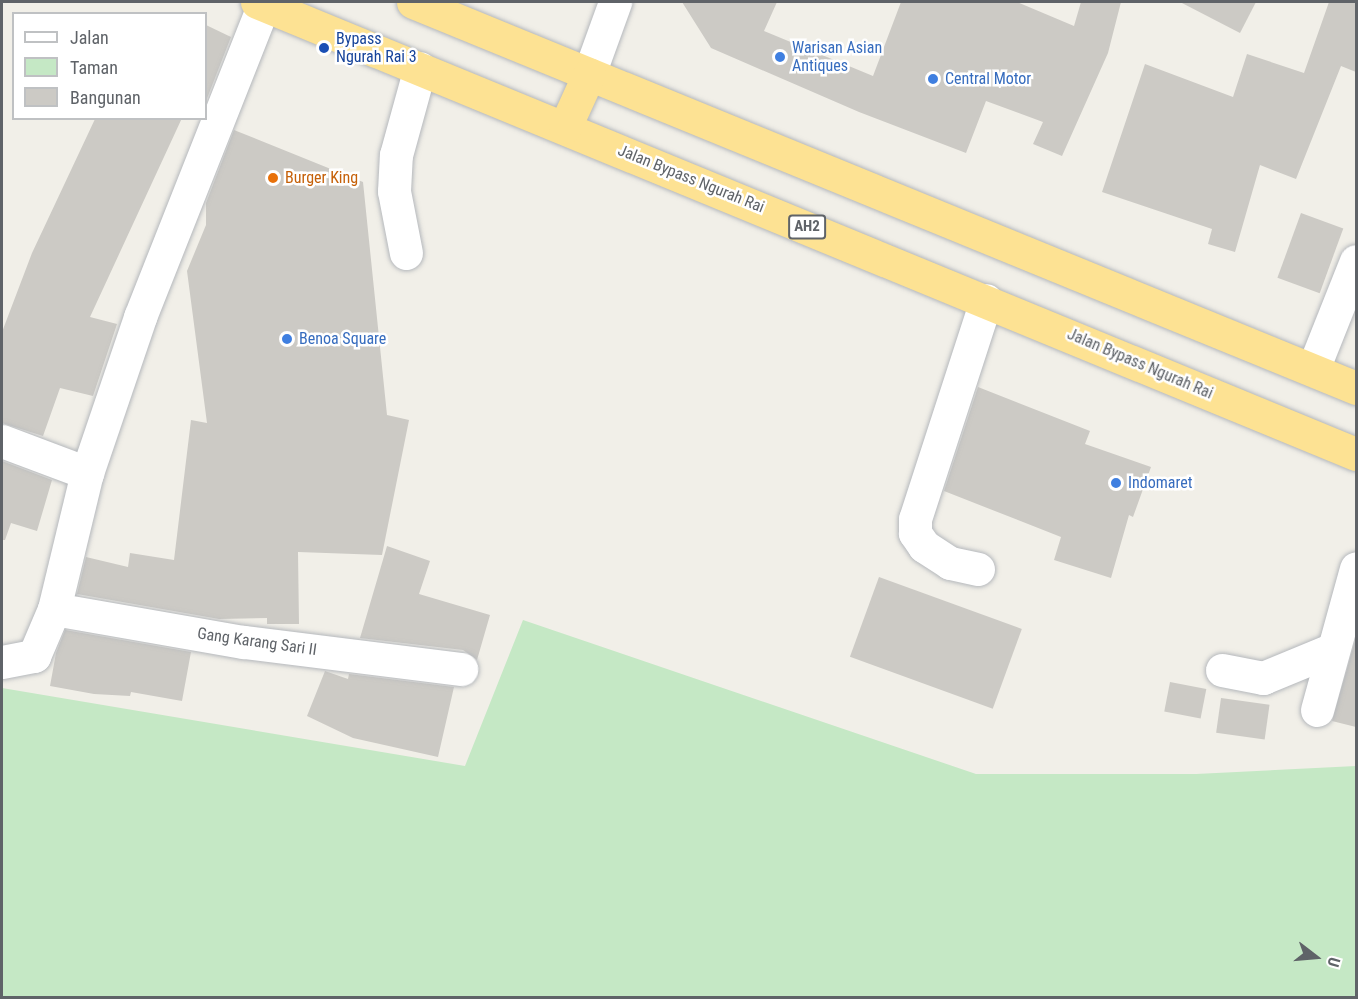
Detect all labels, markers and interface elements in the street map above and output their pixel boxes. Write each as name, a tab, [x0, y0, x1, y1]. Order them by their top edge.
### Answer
legend	[12, 12, 207, 120]
text: Jalan	[70, 27, 109, 48]
place label: Bypass Ngurah Rai 3	[336, 29, 417, 67]
place label: Warisan Asian Antiques	[792, 38, 882, 76]
marker: Bypass Ngurah Rai 3	[317, 41, 331, 55]
marker: Warisan Asian Antiques	[773, 50, 787, 64]
text: Taman	[70, 57, 118, 78]
place label: Central Motor	[945, 69, 1031, 89]
marker: Central Motor	[926, 72, 940, 86]
text: Bangunan	[70, 87, 141, 108]
street label: Jalan Bypass Ngurah Rai	[615, 141, 767, 217]
place label: Burger King	[285, 168, 358, 188]
marker: Burger King	[266, 171, 280, 185]
road number: AH2	[788, 215, 826, 239]
street label: Jalan Bypass Ngurah Rai	[1064, 325, 1216, 403]
place label: Benoa Square	[299, 329, 386, 349]
marker: Benoa Square	[280, 332, 294, 346]
place label: Indomaret	[1128, 473, 1192, 493]
marker: Indomaret	[1109, 476, 1123, 490]
street label: Gang Karang Sari II	[196, 624, 318, 660]
north arrow	[1286, 927, 1346, 987]
text: U	[1323, 955, 1344, 969]

